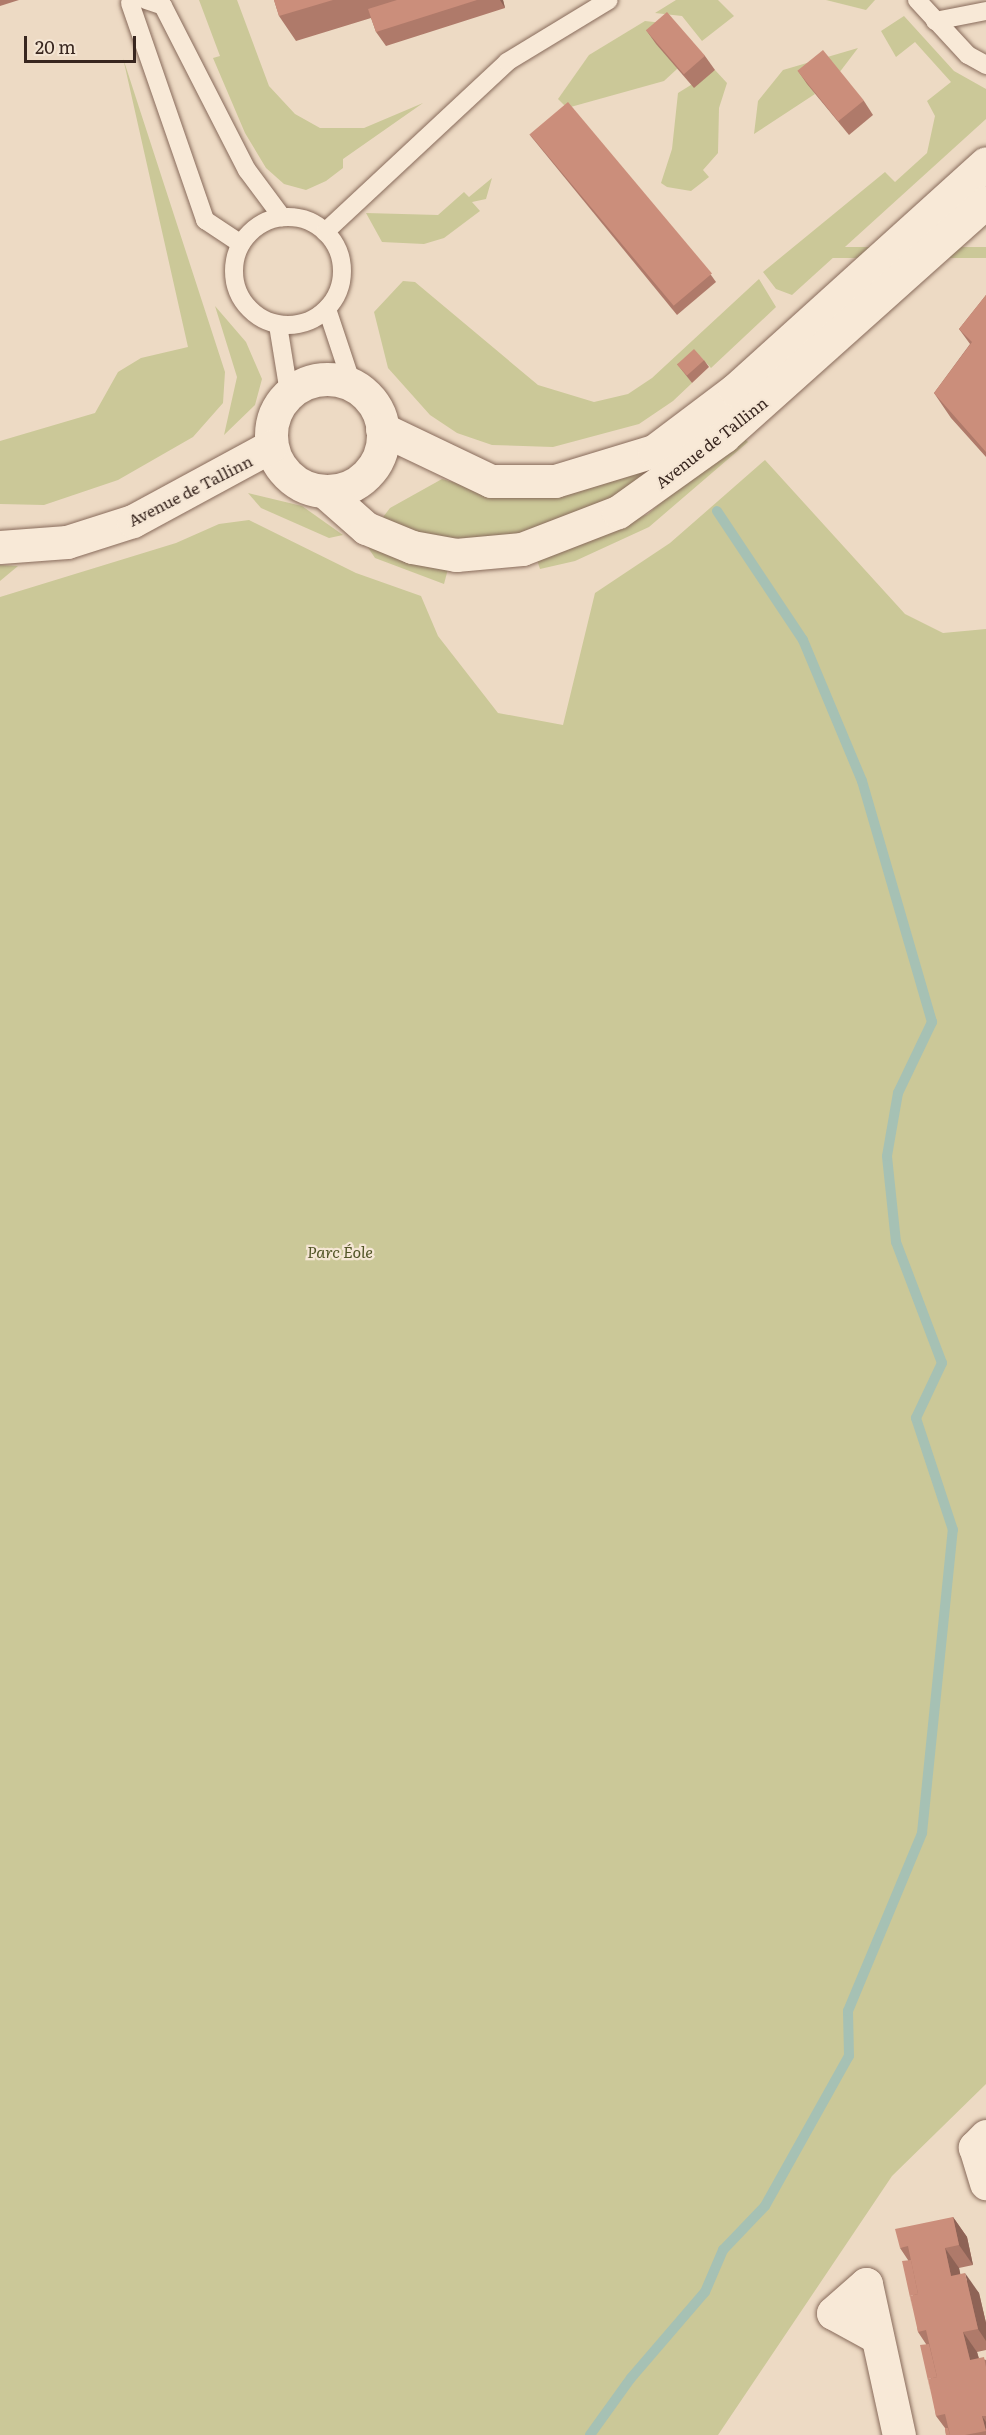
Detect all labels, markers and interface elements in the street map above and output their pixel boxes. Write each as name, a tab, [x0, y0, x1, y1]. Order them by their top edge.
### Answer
scale bar	[27, 24, 140, 62]
text: 20 m	[35, 33, 76, 60]
street label: Avenue de Tallinn	[651, 392, 771, 492]
street label: Avenue de Tallinn	[125, 450, 255, 530]
park label: Parc Éole	[307, 1241, 373, 1261]

